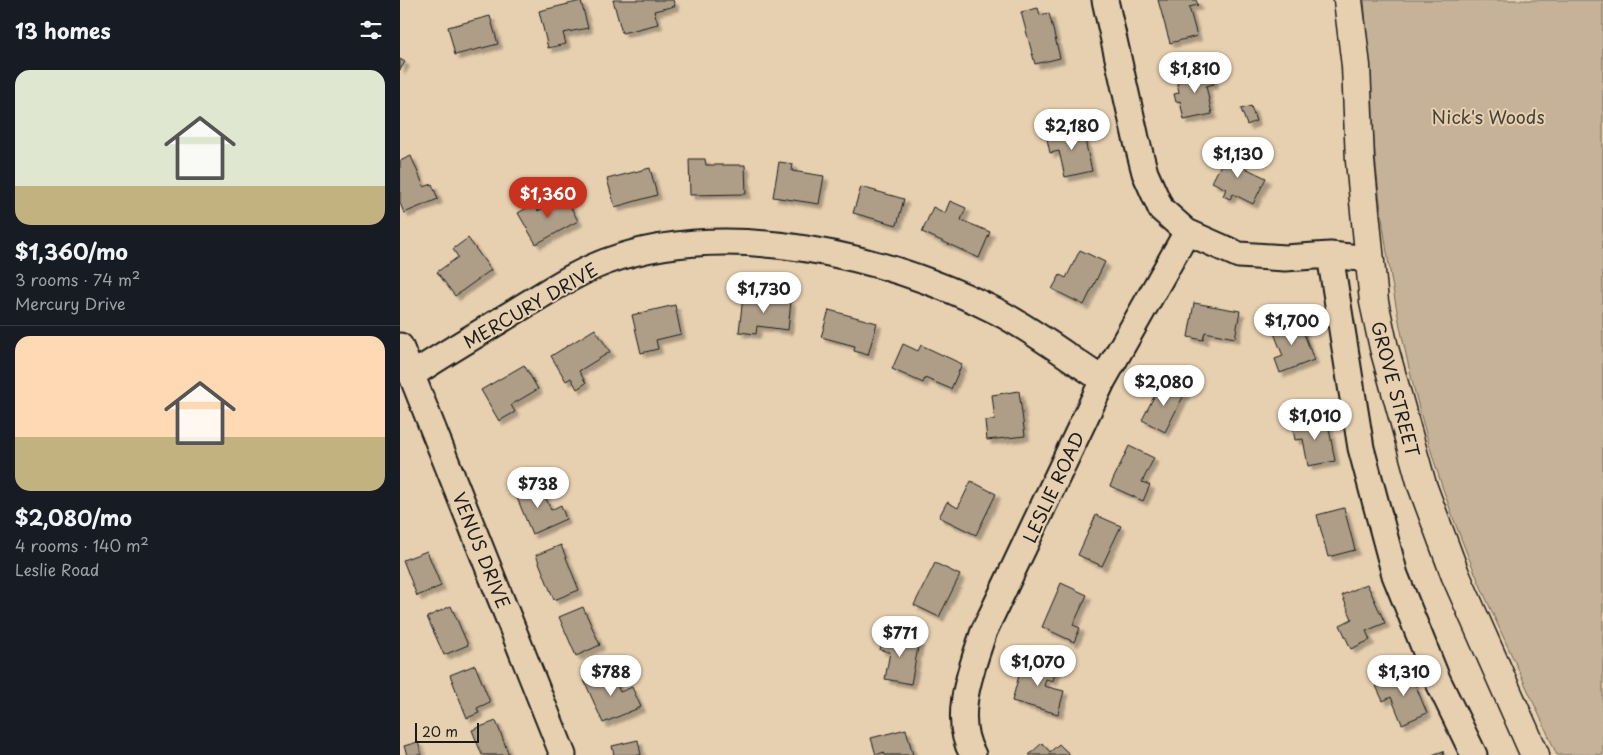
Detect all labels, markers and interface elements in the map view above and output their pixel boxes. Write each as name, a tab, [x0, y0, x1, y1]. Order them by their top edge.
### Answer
text: 13 homes	[15, 14, 111, 46]
icon: filters	[357, 16, 385, 44]
pin: $1,810	[1154, 52, 1236, 94]
text: $1,810	[1170, 56, 1220, 80]
icon: home	[155, 103, 245, 193]
park label: Nick's Woods	[1431, 103, 1545, 130]
pin: $2,180	[1031, 108, 1113, 151]
text: $2,180	[1045, 113, 1099, 137]
pin: $1,130	[1197, 136, 1279, 179]
text: $1,130	[1213, 141, 1263, 165]
pin: $1,360	[507, 176, 589, 219]
text: $1,360	[520, 181, 576, 205]
text: $1,360/mo	[15, 235, 128, 267]
street label: MERCURY DRIVE	[458, 255, 602, 355]
text: 3 rooms · 74 m²	[15, 267, 140, 291]
pin: $1,730	[723, 272, 805, 314]
text: $1,730	[737, 276, 791, 300]
text: Mercury Drive	[15, 291, 126, 315]
pin: $1,700	[1251, 304, 1333, 346]
text: $1,700	[1265, 308, 1319, 332]
street label: GROVE STREET	[1365, 318, 1427, 460]
pin: $2,080	[1123, 364, 1205, 407]
icon: home	[155, 368, 245, 458]
text: $2,080	[1135, 369, 1193, 393]
pin: $1,010	[1274, 398, 1356, 441]
text: $1,010	[1289, 403, 1341, 427]
street label: LESLIE ROAD	[1015, 427, 1091, 547]
pin: $738	[508, 466, 568, 509]
text: $738	[518, 471, 558, 495]
street label: VENUS DRIVE	[446, 488, 518, 612]
text: $2,080/mo	[15, 501, 132, 533]
text: 4 rooms · 140 m²	[15, 533, 149, 557]
text: Leslie Road	[15, 557, 99, 581]
pin: $771	[870, 616, 930, 658]
text: $771	[883, 620, 917, 644]
pin: $1,070	[997, 644, 1079, 687]
text: $1,070	[1011, 649, 1065, 673]
pin: $788	[581, 654, 641, 697]
pin: $1,310	[1363, 654, 1445, 697]
text: $788	[591, 659, 631, 683]
text: $1,310	[1378, 659, 1430, 683]
scale bar	[415, 720, 479, 743]
text: 20 m	[422, 721, 458, 742]

